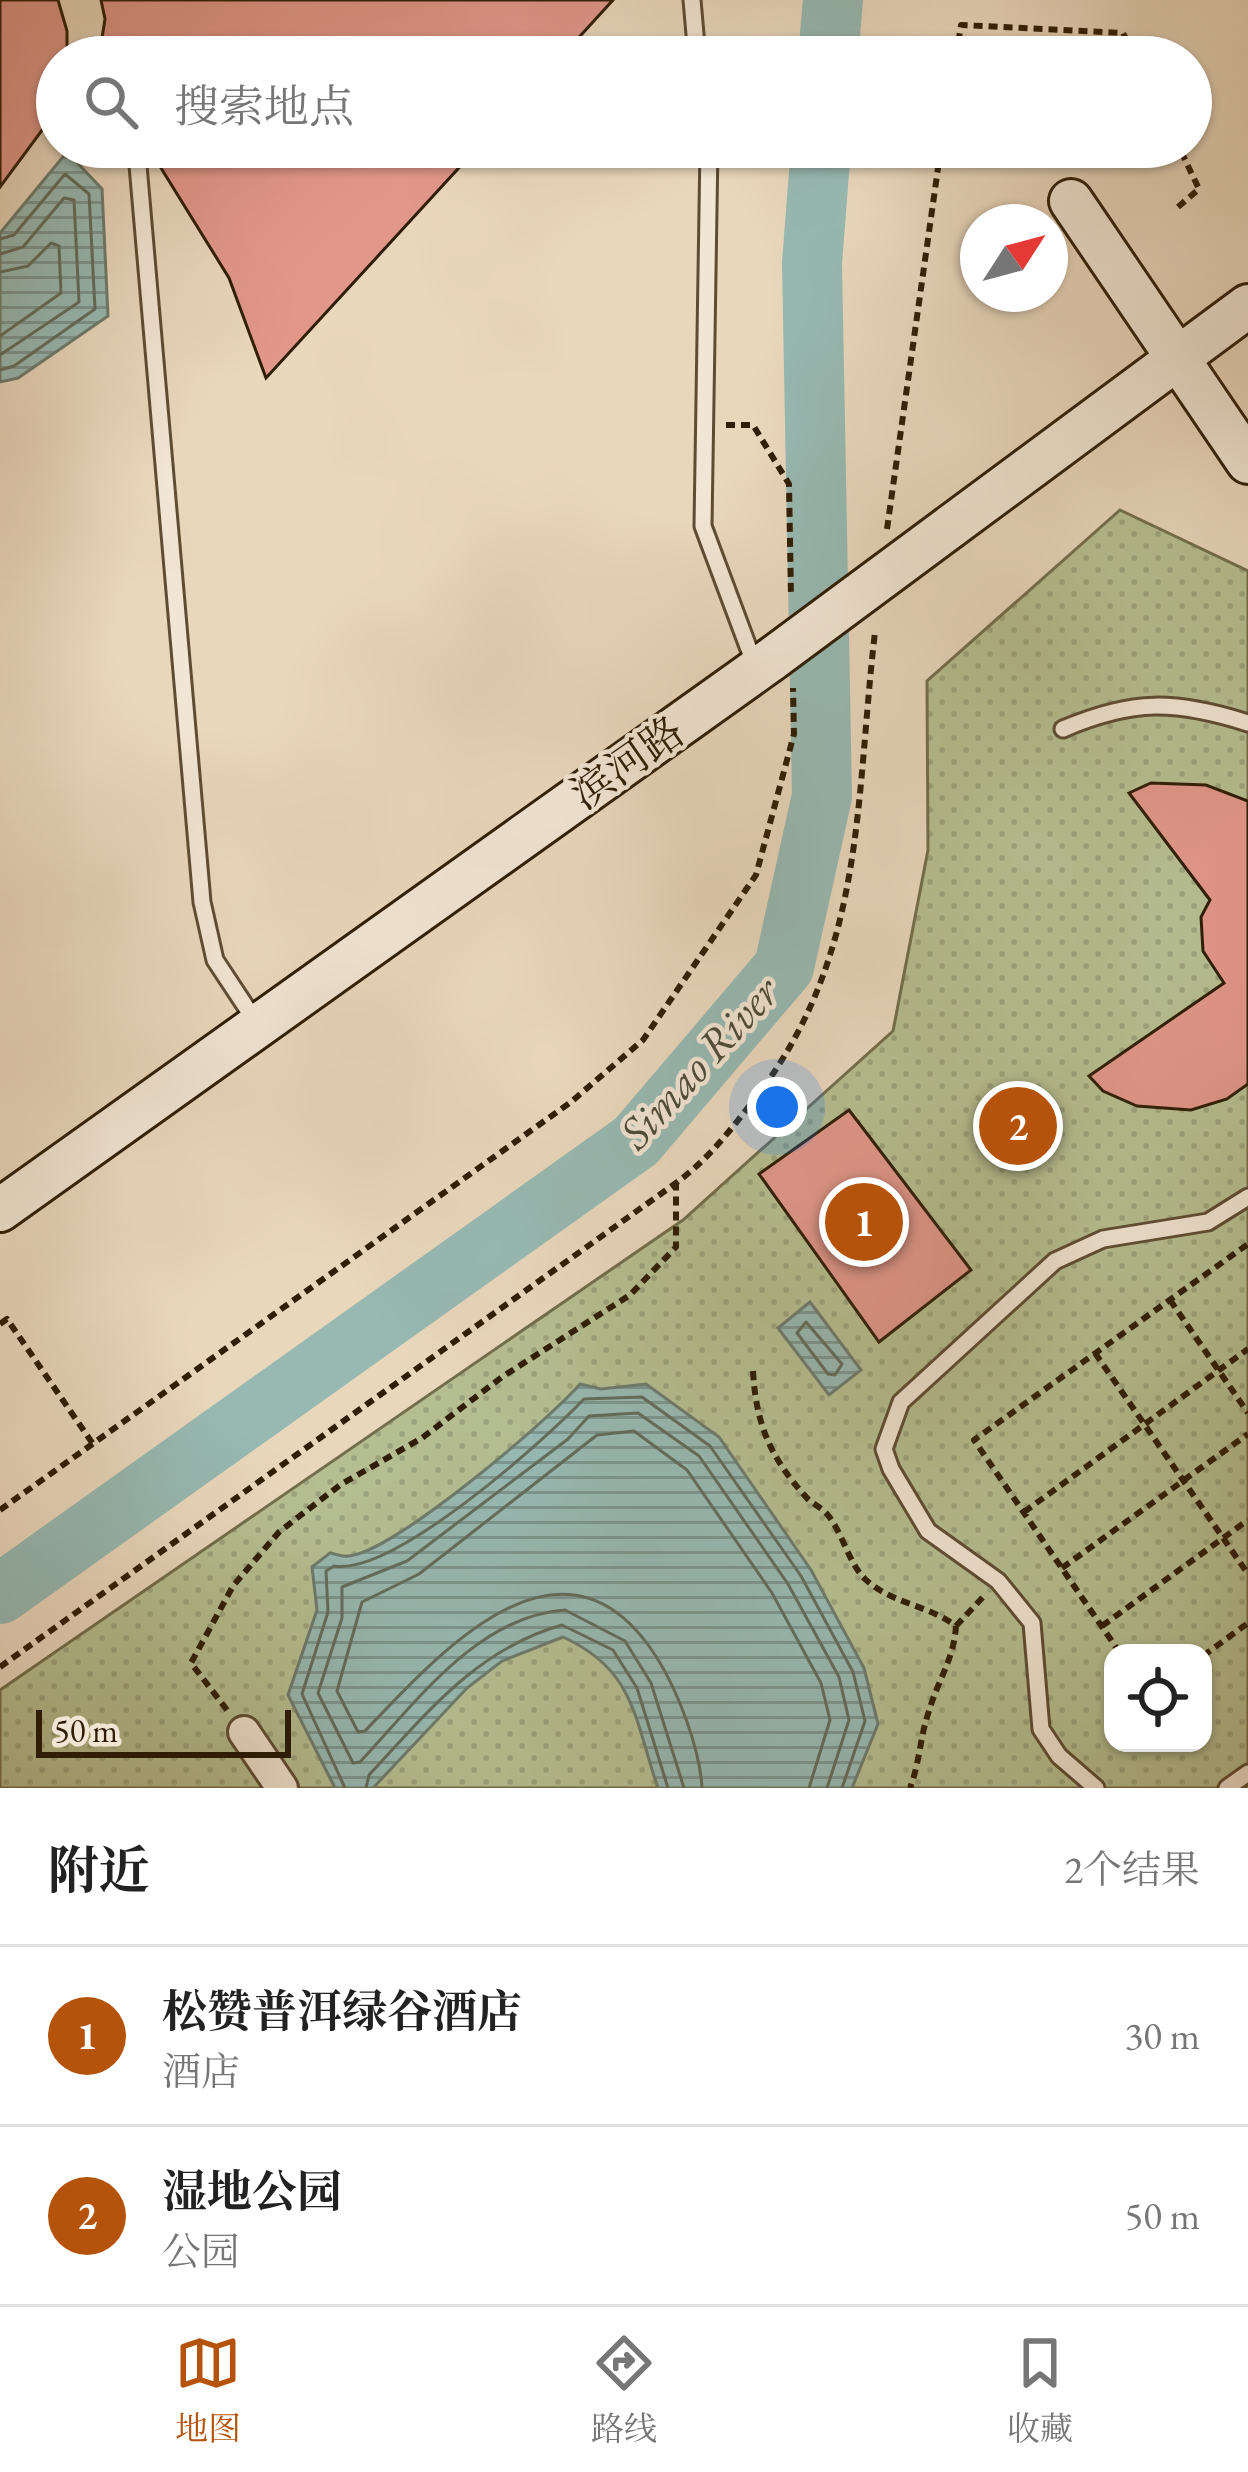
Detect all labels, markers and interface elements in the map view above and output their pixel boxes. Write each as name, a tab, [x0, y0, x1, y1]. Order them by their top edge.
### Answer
search box	[36, 36, 1212, 168]
icon: search	[78, 69, 144, 135]
text: 搜索地点	[174, 77, 354, 135]
north arrow	[960, 204, 1068, 312]
street label: 滨河路	[560, 704, 695, 821]
water label: Simao River	[605, 962, 792, 1161]
your location	[747, 1077, 807, 1137]
pin: 2	[979, 1081, 1057, 1171]
pin: 1	[825, 1177, 903, 1267]
map controls	[1104, 1644, 1212, 1752]
button: locate	[1104, 1644, 1212, 1752]
scale bar	[36, 1704, 291, 1757]
text: 50 m	[54, 1709, 118, 1752]
text: 附近	[48, 1837, 150, 1903]
text: 2个结果	[1064, 1844, 1200, 1895]
text: 松赞普洱绿谷酒店	[162, 1982, 522, 2040]
text: 1	[77, 2010, 97, 2061]
text: 30 m	[1124, 2010, 1200, 2061]
text: 酒店	[162, 2046, 240, 2097]
text: 湿地公园	[162, 2162, 342, 2220]
text: 2	[77, 2190, 97, 2241]
text: 50 m	[1124, 2190, 1200, 2241]
text: 公园	[162, 2226, 240, 2277]
tab: 地图	[175, 2330, 241, 2450]
tab: 路线	[591, 2330, 657, 2450]
tab: 收藏	[1007, 2330, 1073, 2450]

